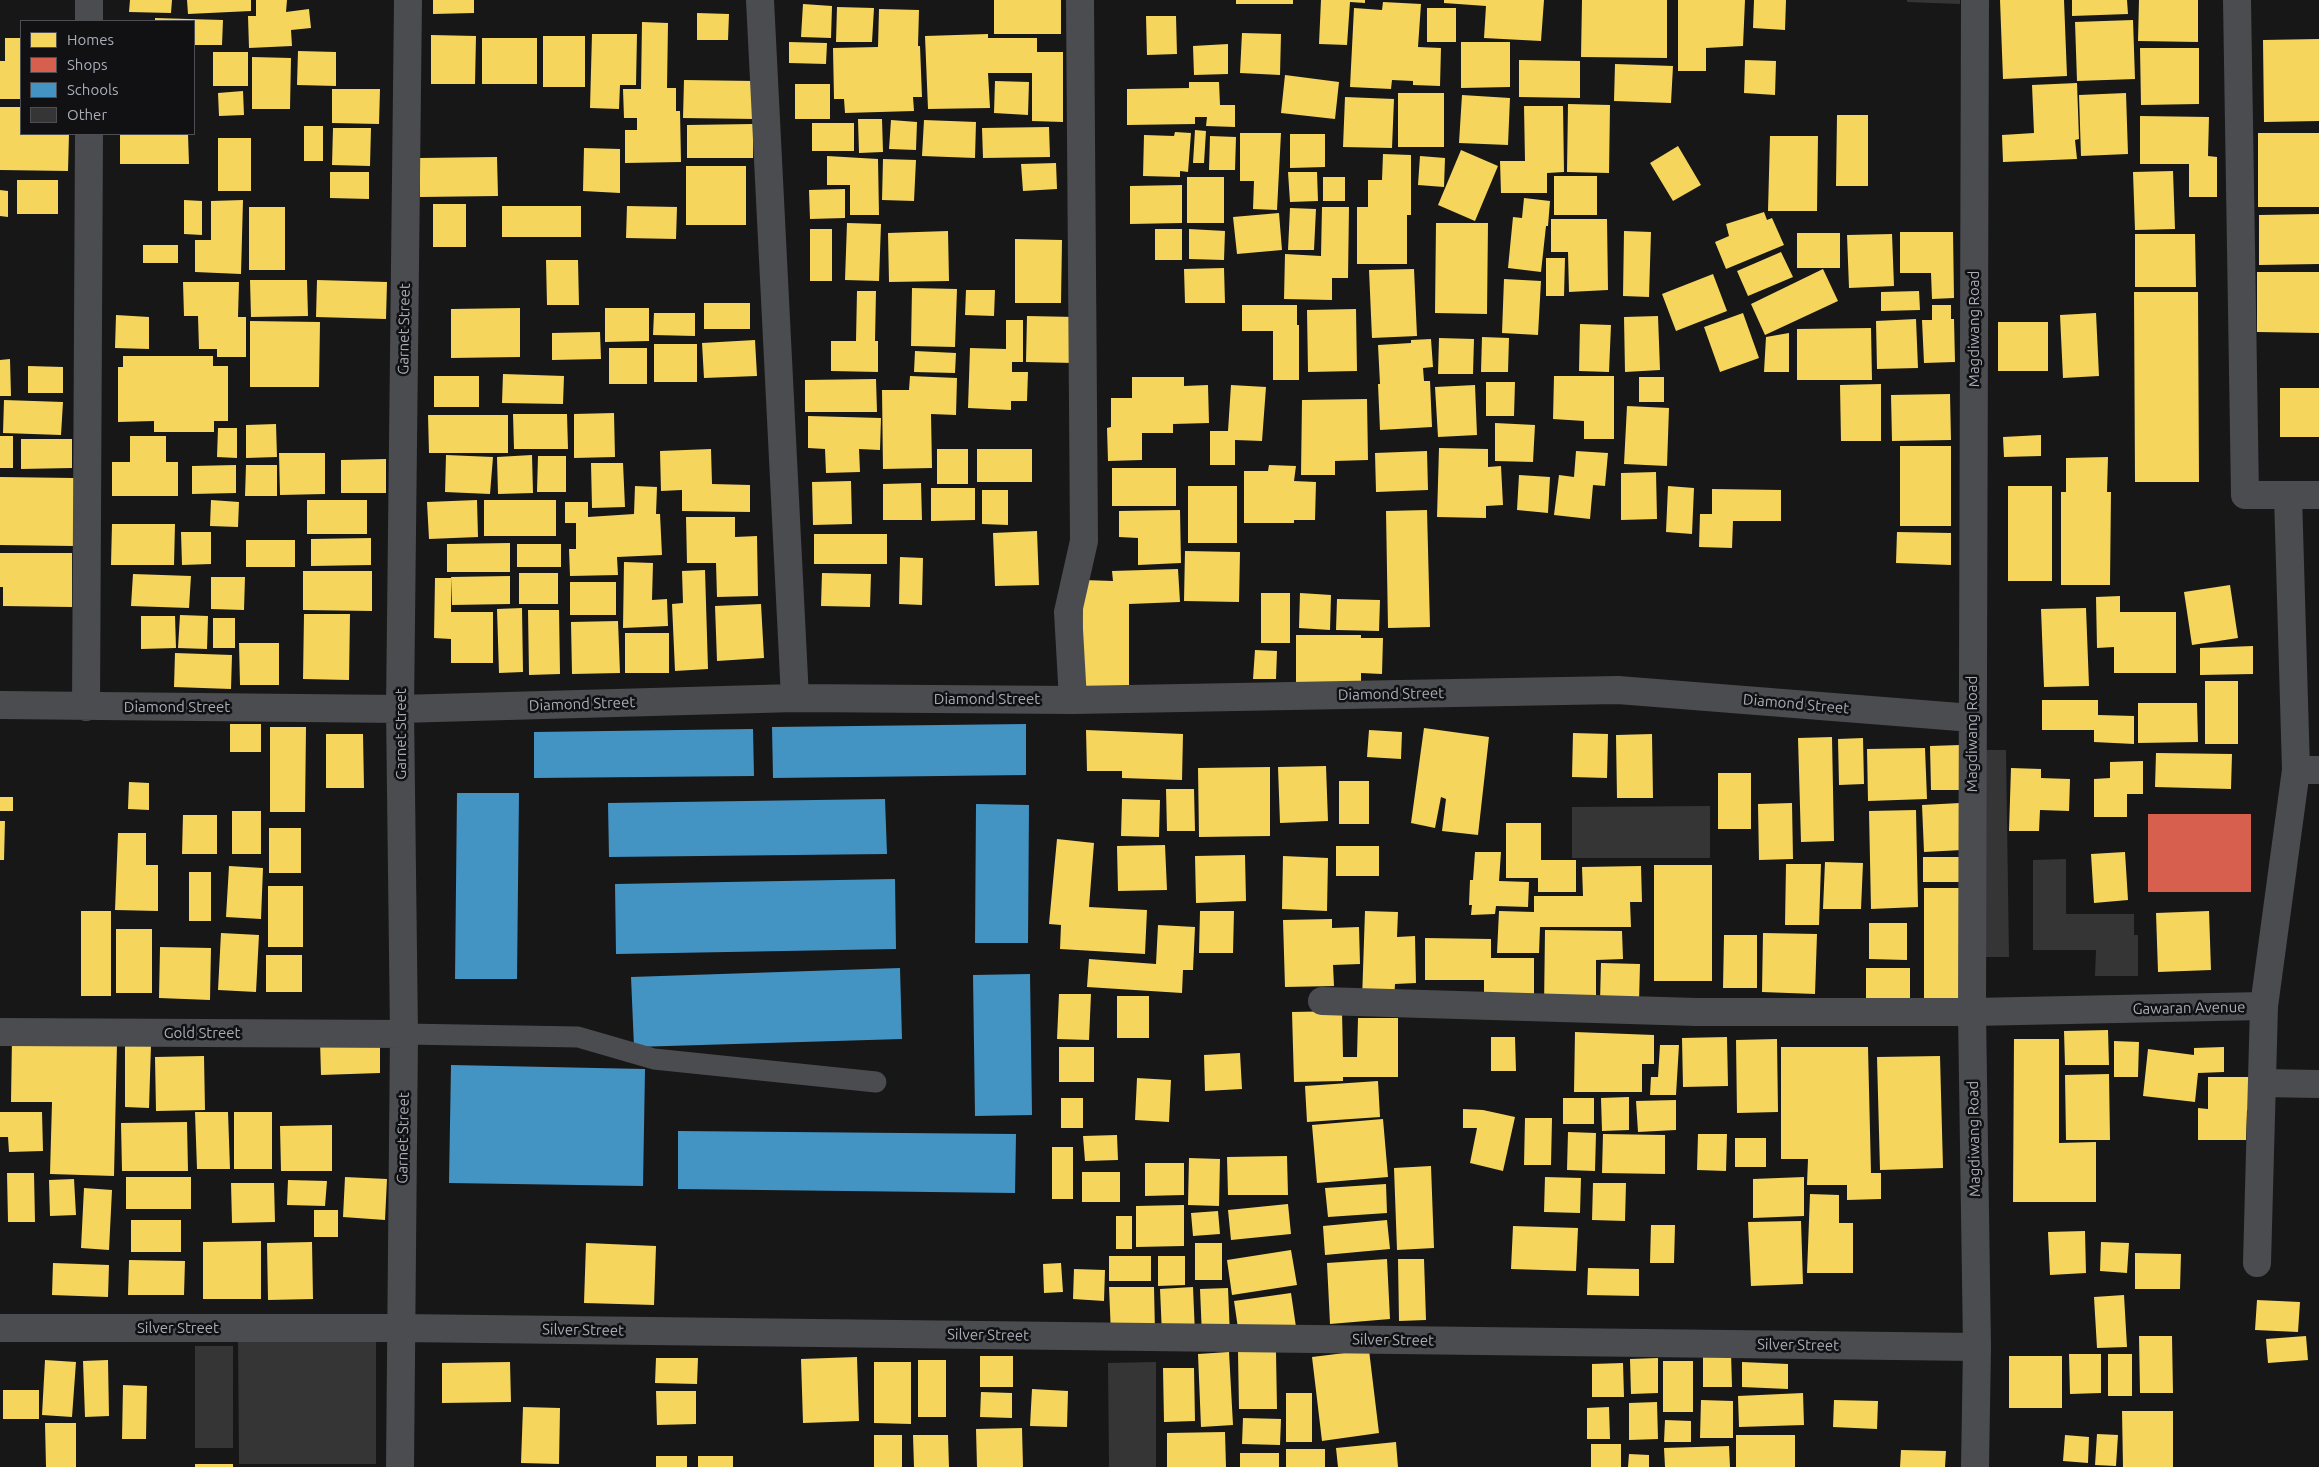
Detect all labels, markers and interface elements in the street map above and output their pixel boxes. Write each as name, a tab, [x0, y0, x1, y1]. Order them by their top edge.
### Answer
legend	[20, 20, 195, 135]
text: Homes	[67, 31, 114, 48]
text: Shops	[67, 56, 108, 73]
text: Schools	[67, 81, 118, 98]
text: Other	[67, 106, 107, 123]
street label: Magdiwang Road	[1965, 271, 1983, 387]
street label: Garnet Street	[394, 283, 414, 375]
street label: Magdiwang Road	[1963, 676, 1981, 792]
street label: Diamond Street	[1338, 684, 1444, 704]
street label: Garnet Street	[392, 688, 410, 780]
street label: Diamond Street	[934, 690, 1040, 708]
street label: Diamond Street	[1742, 690, 1850, 718]
street label: Diamond Street	[529, 693, 635, 715]
street label: Diamond Street	[124, 698, 230, 716]
street label: Gawaran Avenue	[2132, 998, 2246, 1018]
street label: Gold Street	[164, 1024, 240, 1042]
street label: Magdiwang Road	[1964, 1081, 1984, 1197]
street label: Garnet Street	[393, 1092, 413, 1184]
street label: Silver Street	[137, 1319, 219, 1337]
street label: Silver Street	[542, 1320, 624, 1340]
street label: Silver Street	[947, 1325, 1029, 1345]
street label: Silver Street	[1352, 1330, 1434, 1350]
street label: Silver Street	[1757, 1335, 1839, 1355]

